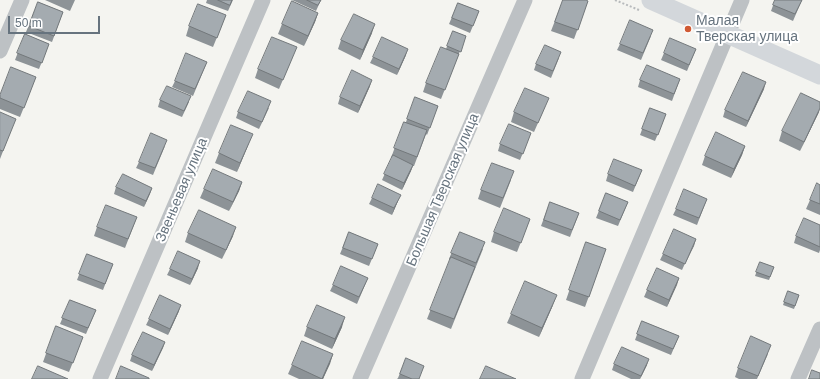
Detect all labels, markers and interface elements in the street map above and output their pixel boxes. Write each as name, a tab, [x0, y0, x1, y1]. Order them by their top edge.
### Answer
scale bar	[10, 8, 102, 34]
place label: Малая Тверская улица	[696, 13, 798, 46]
text: 50 m	[15, 16, 42, 30]
marker: Малая Тверская улица	[683, 24, 693, 34]
street label: Большая Тверская улица	[403, 111, 483, 269]
street label: Звеньевая улица	[153, 135, 211, 245]

